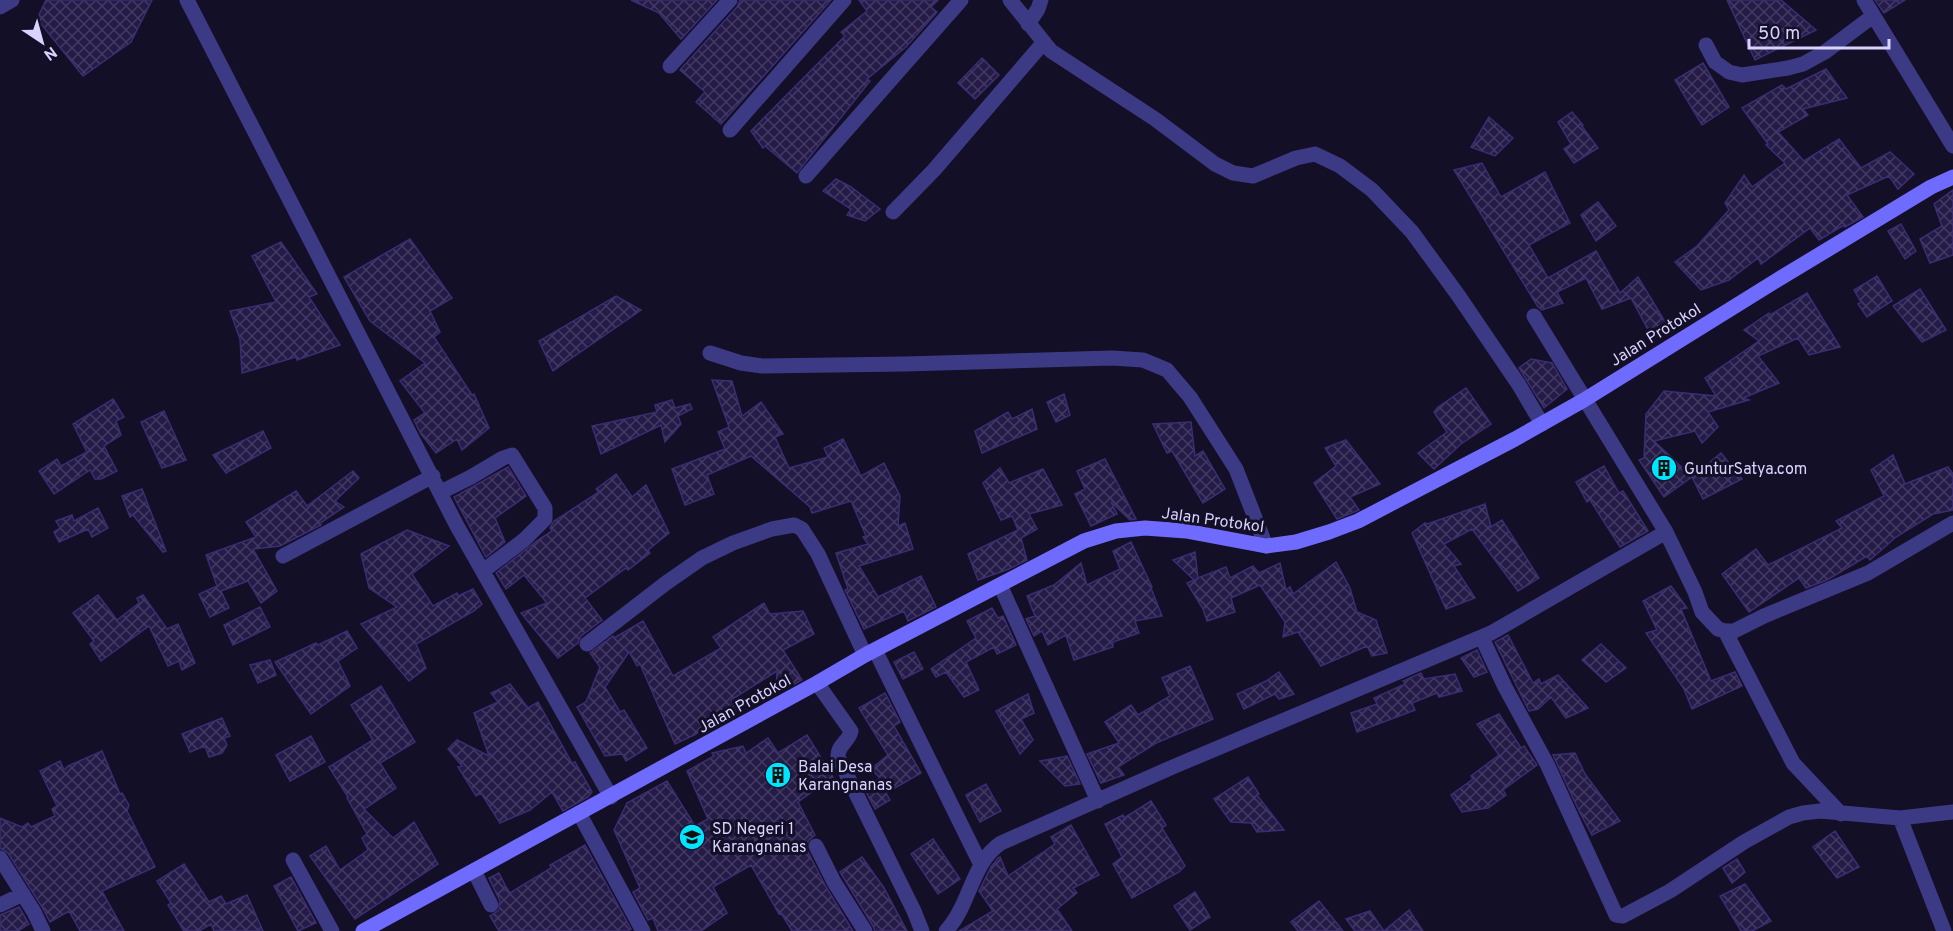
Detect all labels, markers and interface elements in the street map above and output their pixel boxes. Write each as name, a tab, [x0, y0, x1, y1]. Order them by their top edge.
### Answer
north arrow	[12, 12, 72, 72]
scale bar	[1749, 12, 1888, 50]
text: 50 m	[1758, 23, 1800, 46]
text: N	[39, 41, 60, 64]
street label: Jalan Protokol	[1607, 300, 1705, 372]
building icon: GunturSatya.com	[1649, 453, 1679, 483]
place label: GunturSatya.com	[1684, 460, 1807, 480]
street label: Jalan Protokol	[1160, 504, 1265, 538]
street label: Jalan Protokol	[695, 671, 795, 739]
place label: Balai Desa Karangnanas	[798, 758, 893, 796]
building icon: Balai Desa Karangnanas	[763, 760, 793, 790]
place label: SD Negeri 1 Karangnanas	[712, 820, 807, 858]
school or university icon: SD Negeri 1 Karangnanas	[677, 822, 707, 852]

